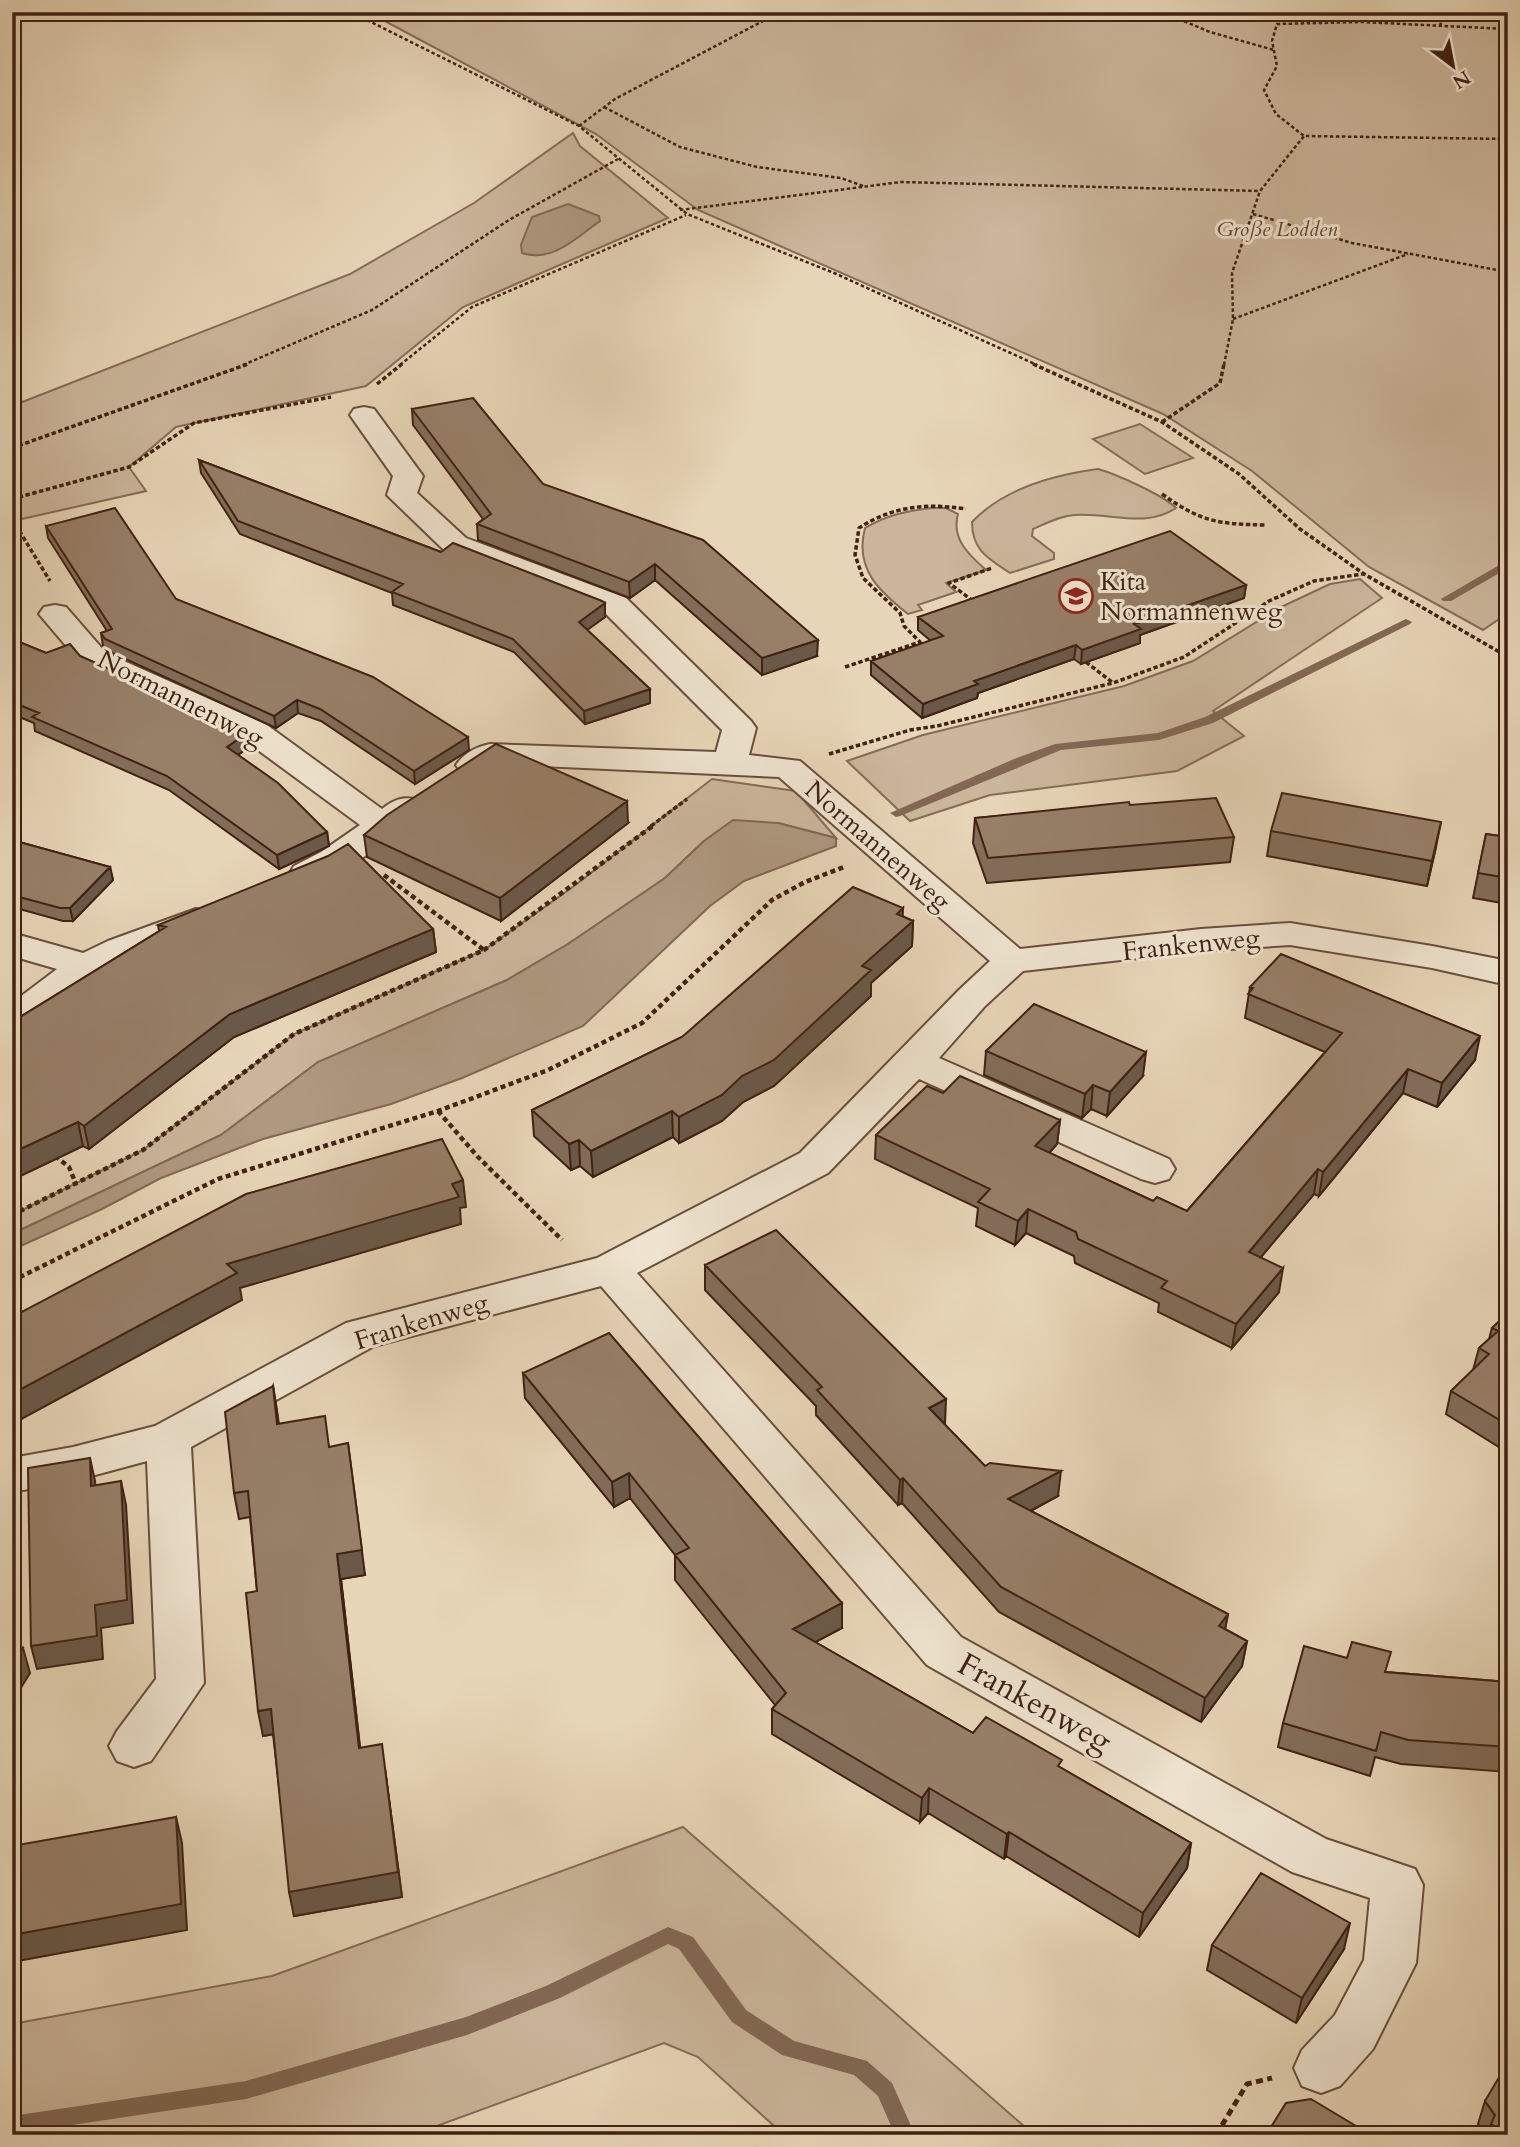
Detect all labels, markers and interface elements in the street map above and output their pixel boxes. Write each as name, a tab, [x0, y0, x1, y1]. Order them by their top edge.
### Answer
north arrow	[1418, 32, 1488, 102]
text: N	[1447, 64, 1475, 95]
park label: Große Lodden	[1217, 215, 1338, 244]
place label: Kita Normannenweg	[1100, 564, 1283, 629]
school or university icon: Kita Normannenweg	[1057, 577, 1095, 615]
street label: Normannenweg	[92, 641, 270, 756]
street label: Normannenweg	[797, 772, 958, 919]
street label: Frankenweg	[1121, 920, 1262, 969]
street label: Frankenweg	[350, 1284, 493, 1358]
street label: Frankenweg	[950, 1642, 1120, 1763]

